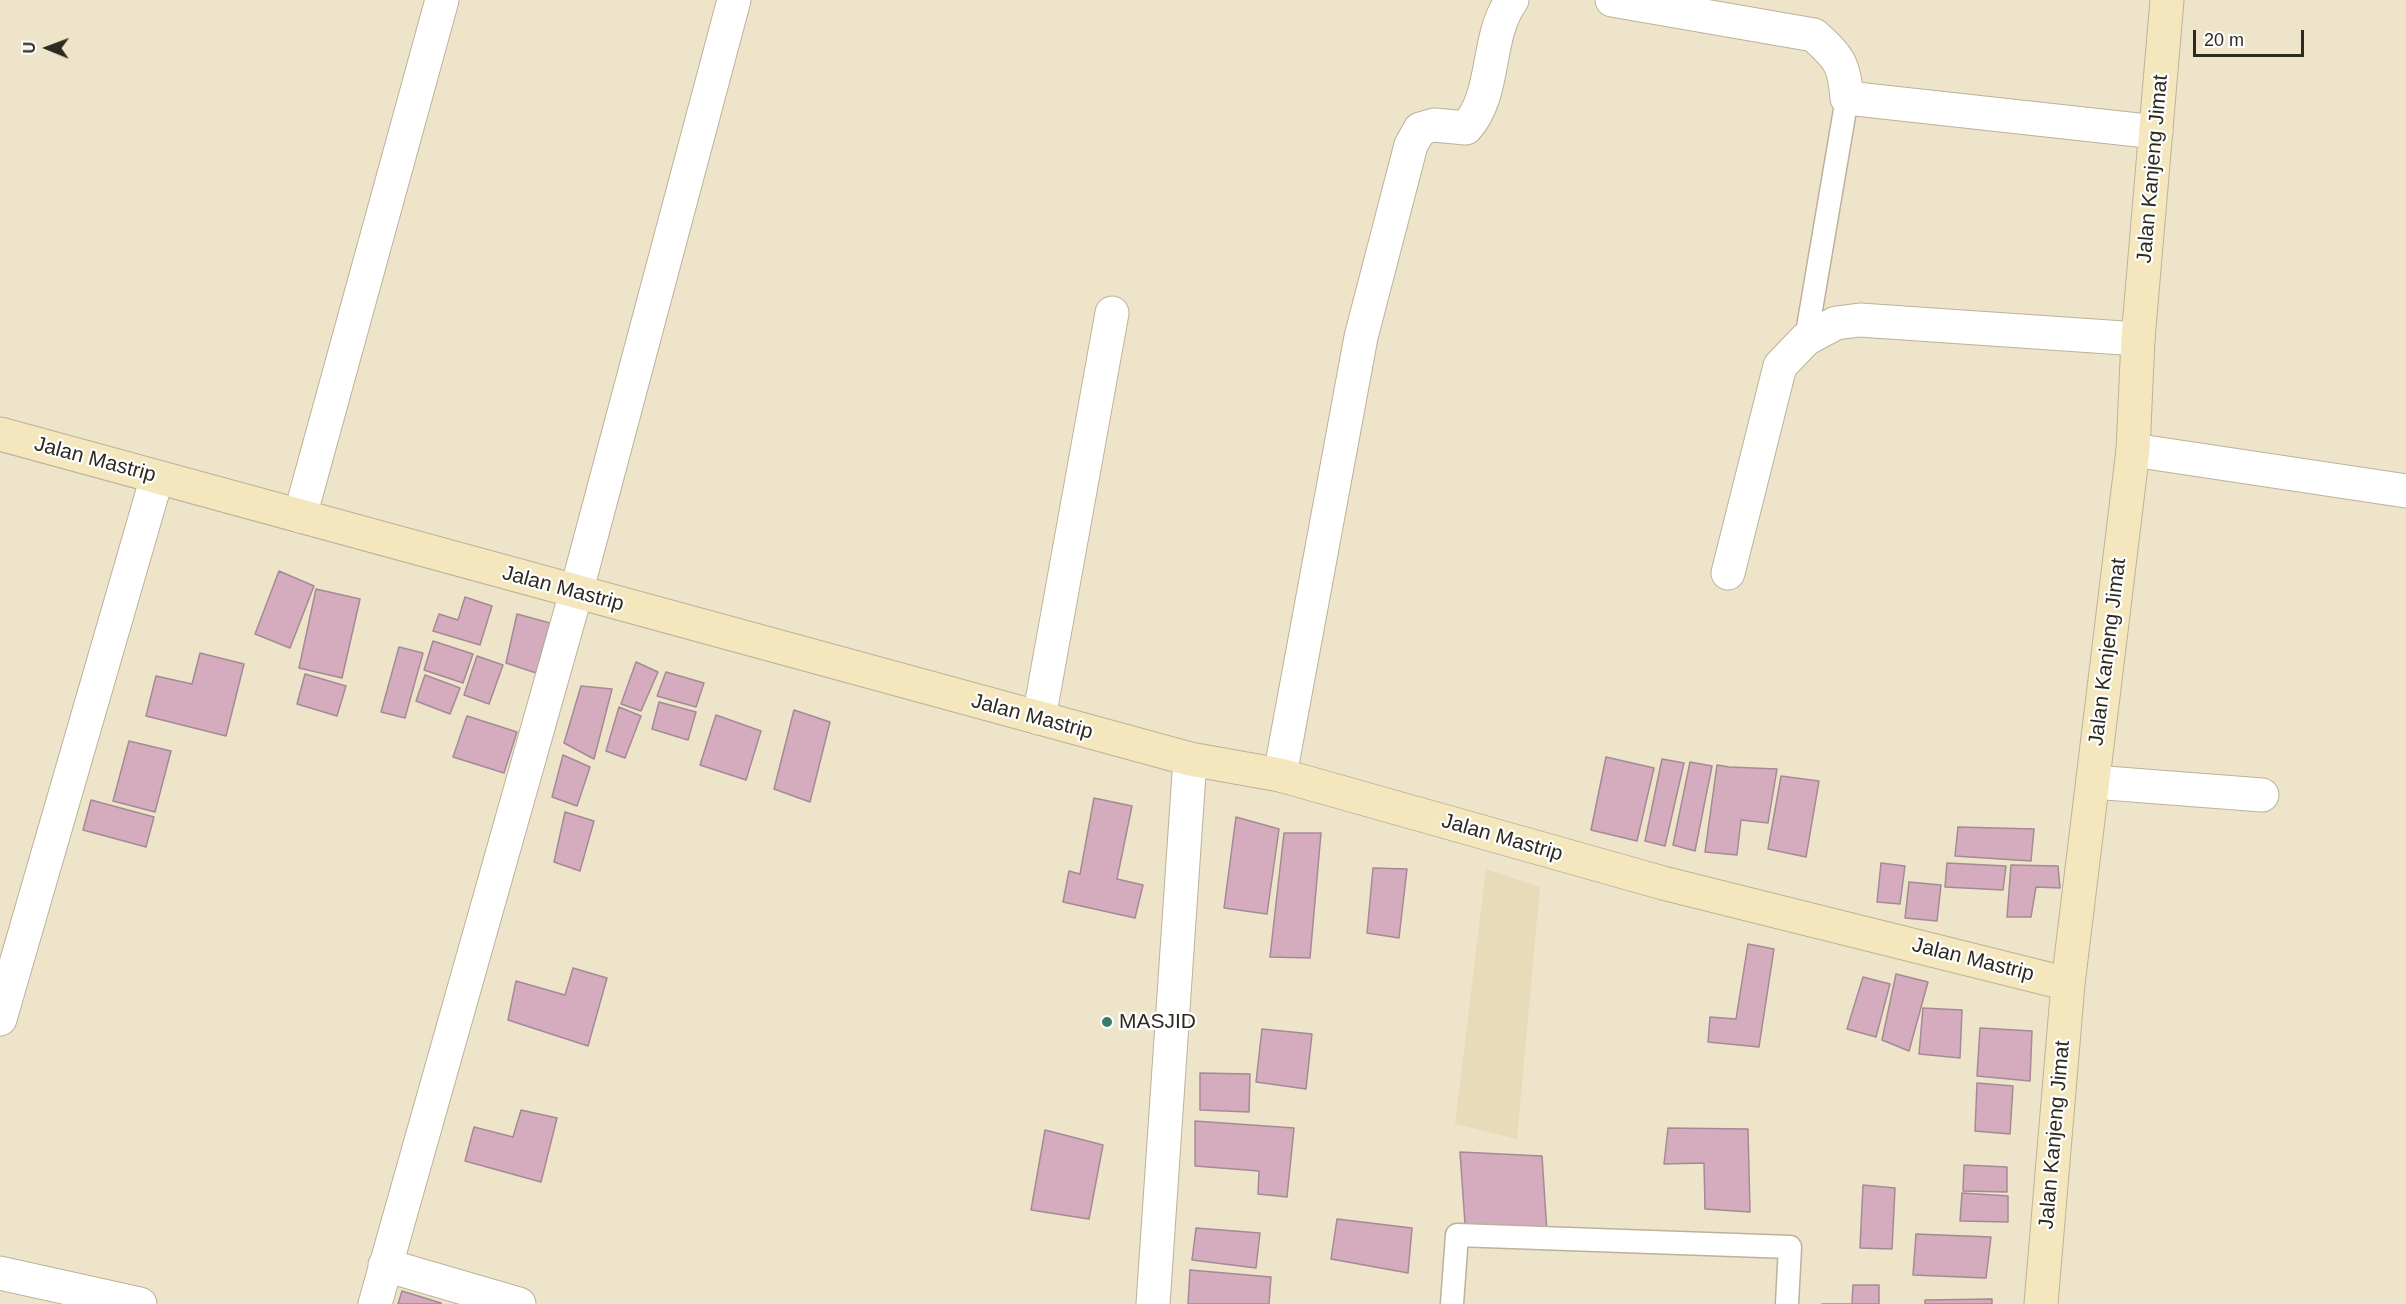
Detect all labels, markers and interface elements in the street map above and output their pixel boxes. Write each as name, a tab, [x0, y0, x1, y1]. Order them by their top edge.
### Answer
north arrow	[18, 18, 78, 78]
scale bar	[2196, 18, 2307, 56]
text: 20 m	[2204, 30, 2244, 50]
text: U	[21, 42, 38, 54]
street label: Jalan Kanjeng Jimat	[2132, 74, 2174, 264]
street label: Jalan Mastrip	[31, 432, 159, 488]
street label: Jalan Kanjeng Jimat	[2084, 557, 2132, 747]
street label: Jalan Mastrip	[499, 561, 627, 617]
street label: Jalan Mastrip	[968, 689, 1096, 745]
street label: Jalan Mastrip	[1439, 809, 1565, 867]
street label: Jalan Mastrip	[1909, 933, 2037, 987]
place label: MASJID	[1119, 1009, 1196, 1035]
marker: MASJID	[1100, 1015, 1114, 1029]
street label: Jalan Kanjeng Jimat	[2034, 1040, 2076, 1230]

